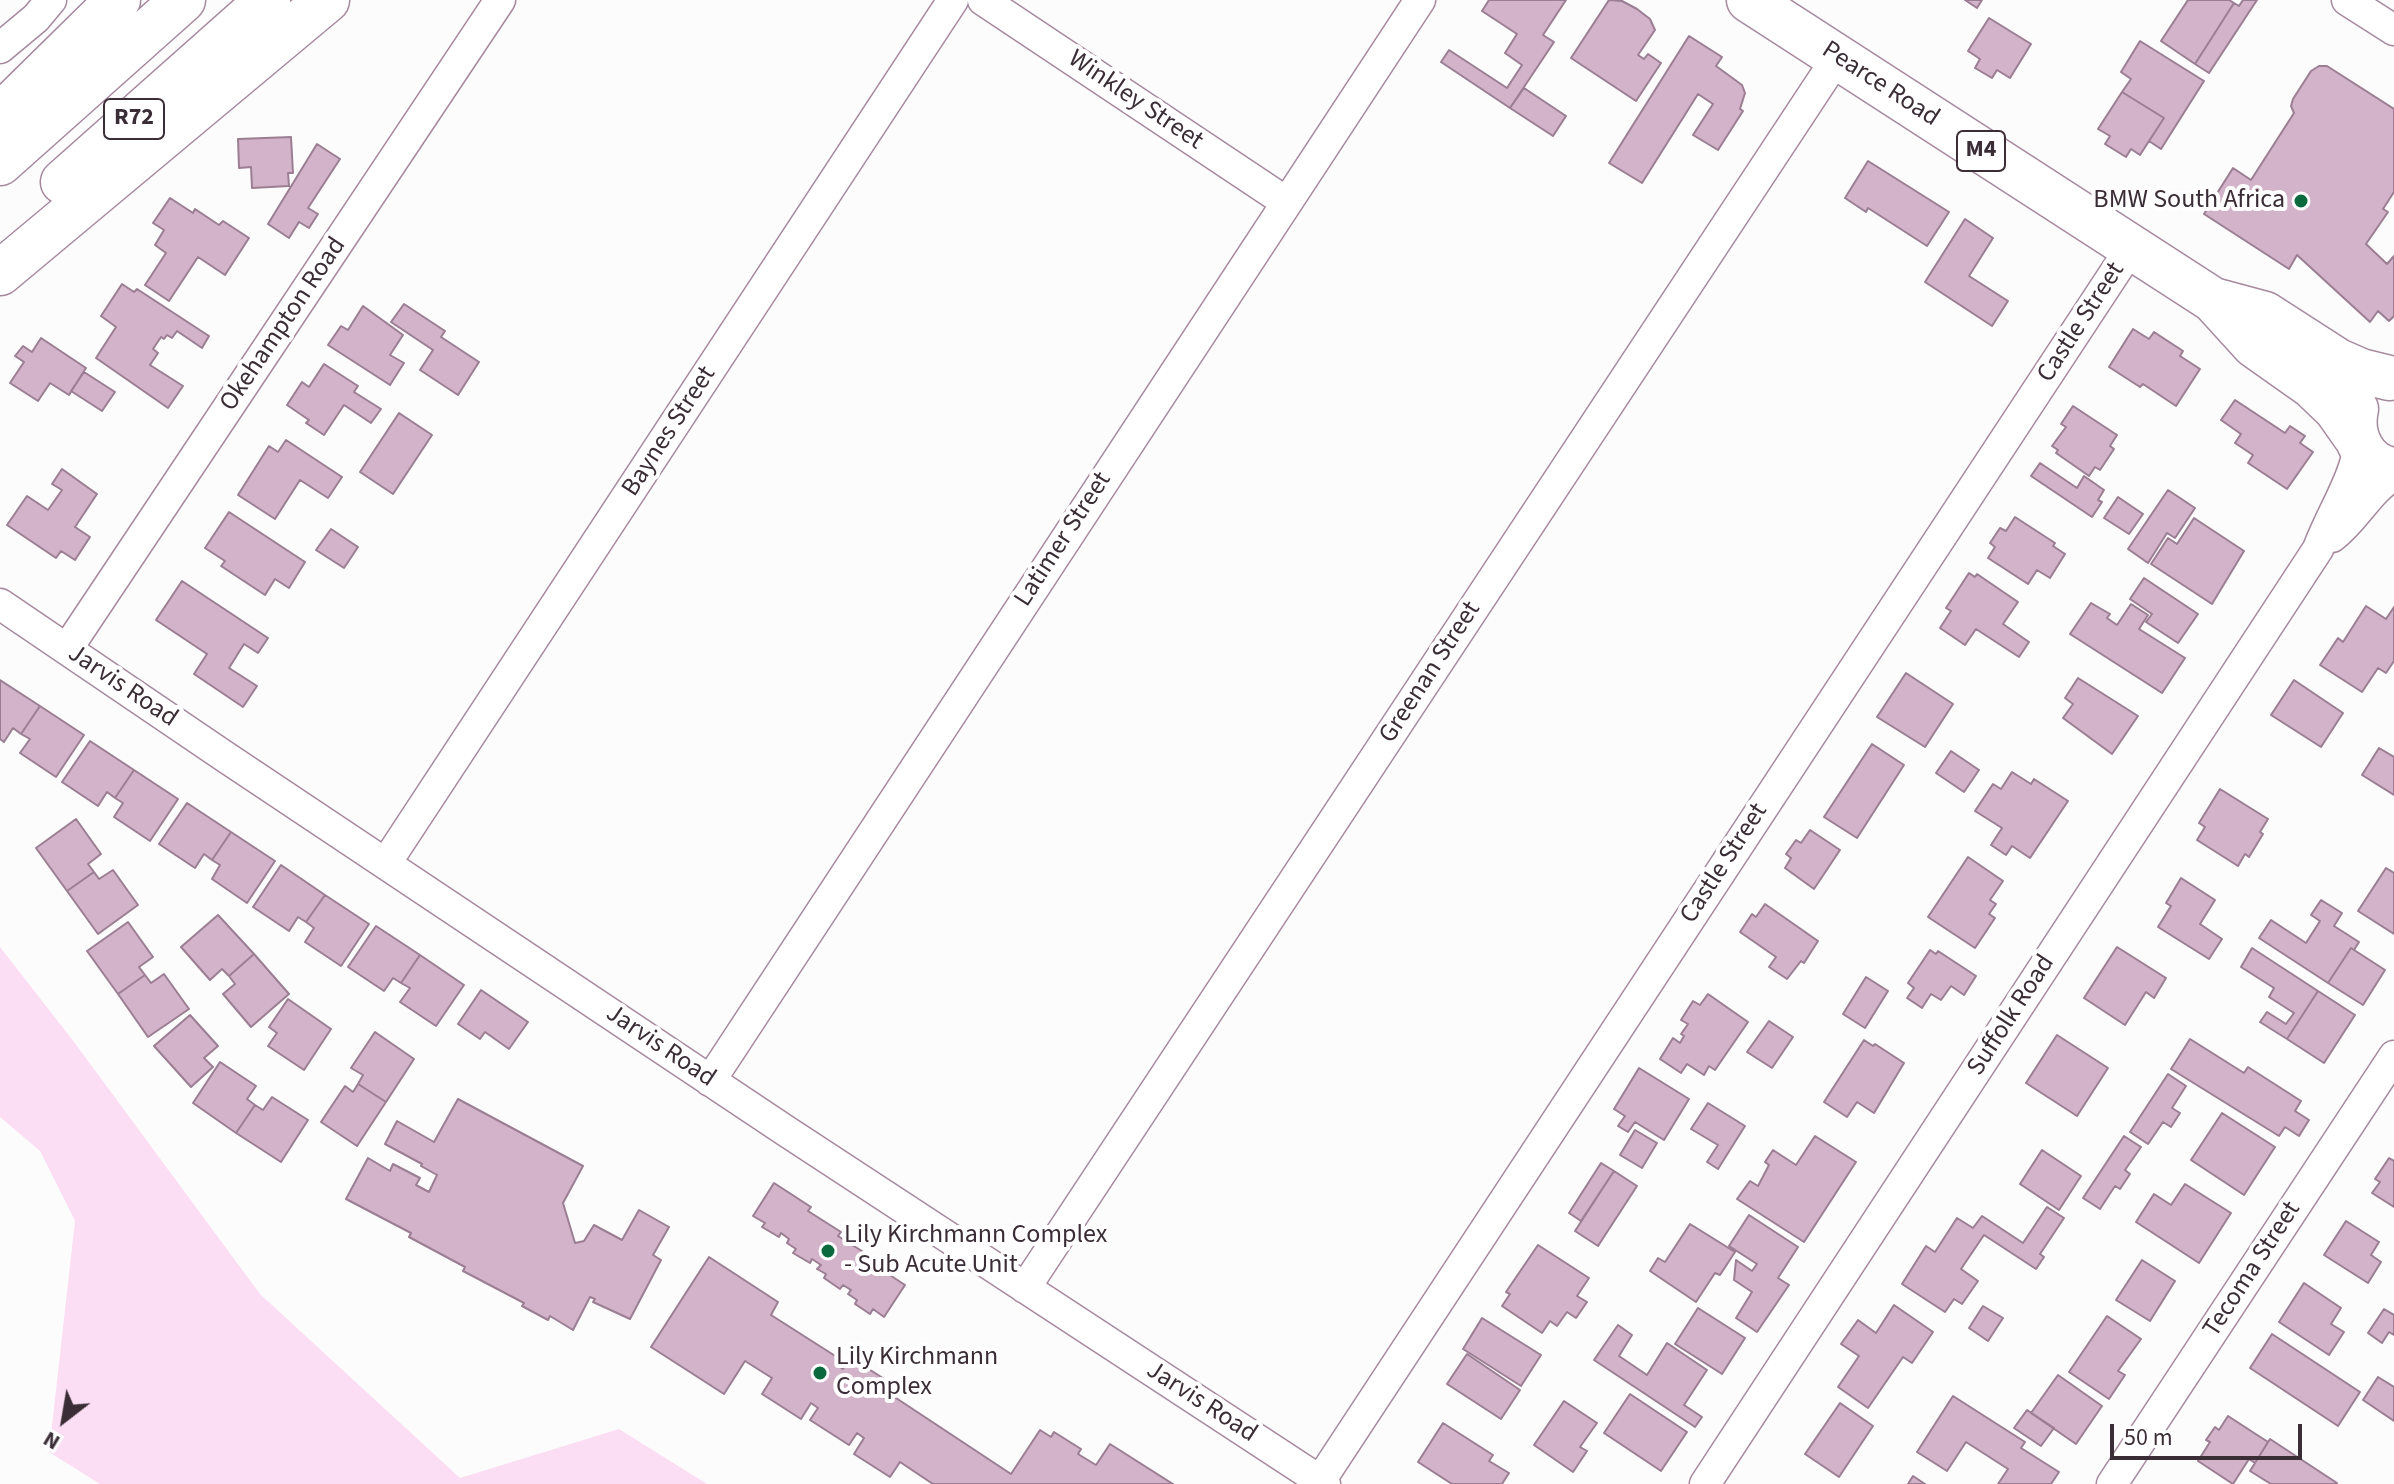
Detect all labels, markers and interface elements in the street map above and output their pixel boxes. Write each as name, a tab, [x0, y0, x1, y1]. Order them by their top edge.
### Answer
street label: Pearce Road	[1815, 36, 1945, 134]
street label: Winkley Street	[1062, 44, 1208, 158]
road number: R72	[104, 99, 164, 139]
road number: M4	[1957, 131, 2005, 171]
place label: BMW South Africa	[2093, 185, 2285, 217]
marker: BMW South Africa	[2292, 192, 2310, 210]
street label: Okehampton Road	[214, 232, 354, 418]
street label: Castle Street	[2032, 257, 2132, 389]
street label: Baynes Street	[616, 361, 724, 503]
street label: Latimer Street	[1009, 467, 1119, 613]
street label: Greenan Street	[1374, 596, 1488, 750]
street label: Jarvis Road	[61, 639, 183, 735]
street label: Castle Street	[1675, 798, 1775, 930]
street label: Suffolk Road	[1962, 950, 2062, 1082]
street label: Jarvis Road	[599, 999, 721, 1095]
street label: Tecoma Street	[2198, 1196, 2308, 1344]
place label: Lily Kirchmann Complex - Sub Acute Unit	[844, 1220, 1107, 1282]
marker: Lily Kirchmann Complex - Sub Acute Unit	[819, 1242, 837, 1260]
place label: Lily Kirchmann Complex	[836, 1342, 998, 1404]
street label: Jarvis Road	[1140, 1356, 1262, 1450]
marker: Lily Kirchmann Complex	[811, 1364, 829, 1382]
north arrow	[24, 1380, 104, 1460]
scale bar	[2114, 1408, 2306, 1458]
text: 50 m	[2124, 1420, 2173, 1455]
text: N	[37, 1423, 66, 1458]

